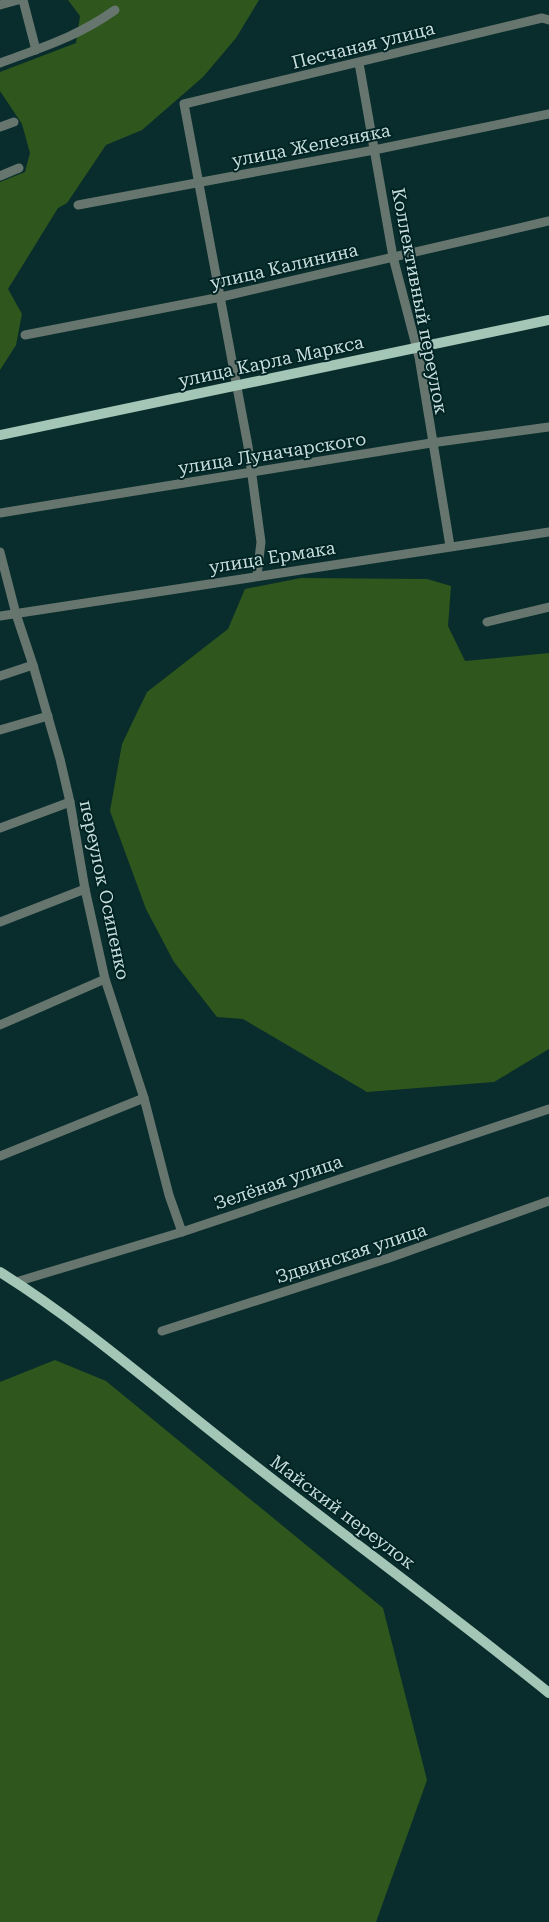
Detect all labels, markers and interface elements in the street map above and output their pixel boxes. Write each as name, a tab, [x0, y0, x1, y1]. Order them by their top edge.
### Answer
street label: Песчаная улица	[289, 17, 437, 73]
street label: улица Железняка	[230, 119, 392, 171]
street label: Коллективный переулок	[388, 186, 452, 416]
street label: улица Калинина	[208, 239, 360, 293]
street label: улица Карла Маркса	[177, 331, 366, 391]
street label: улица Луначарского	[177, 428, 367, 478]
street label: улица Ермака	[207, 537, 337, 577]
street label: переулок Осипенко	[76, 798, 134, 982]
street label: Зелёная улица	[211, 1150, 345, 1214]
street label: Здвинская улица	[273, 1219, 430, 1287]
street label: Майский переулок	[266, 1451, 420, 1573]

